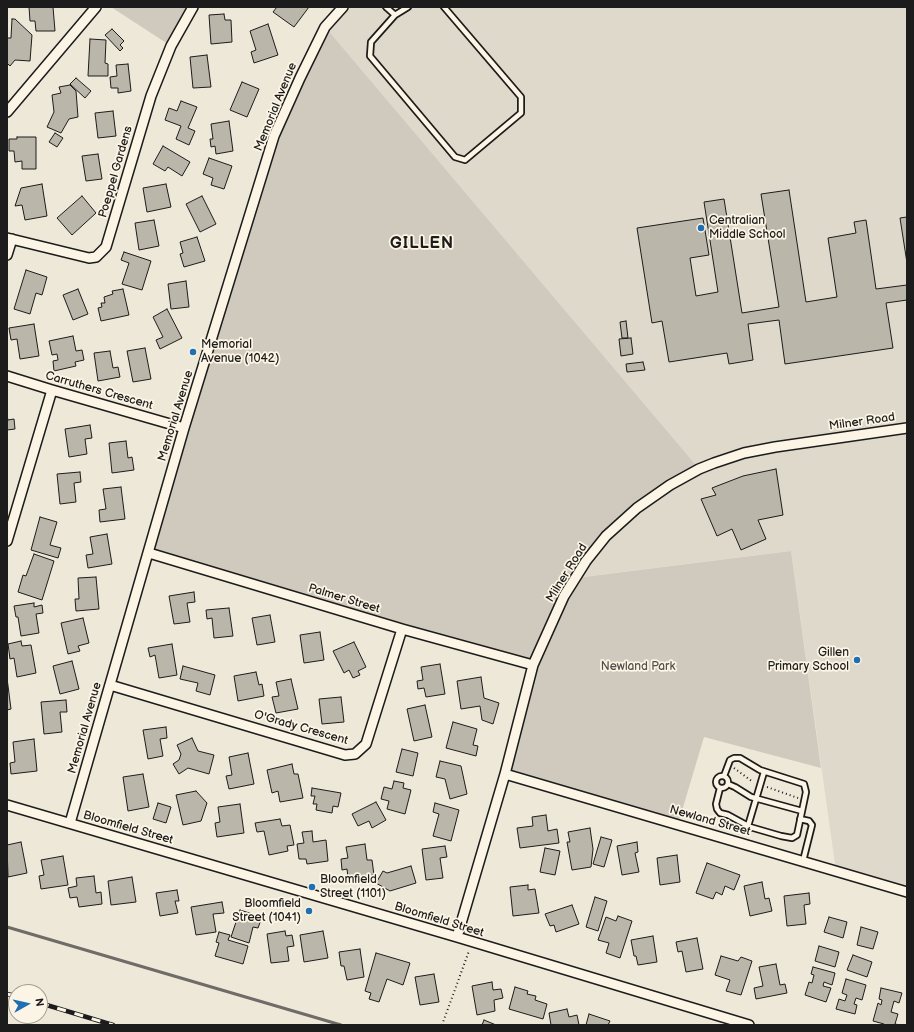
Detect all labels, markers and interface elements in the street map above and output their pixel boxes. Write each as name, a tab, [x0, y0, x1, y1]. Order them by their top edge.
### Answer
street label: Memorial Avenue	[252, 61, 300, 153]
street label: Poeppel Gardens	[96, 125, 136, 219]
place label: Centralian Middle School	[709, 214, 785, 242]
marker: Centralian Middle School	[696, 223, 706, 233]
district label: GILLEN	[390, 234, 454, 254]
place label: Memorial Avenue (1042)	[201, 338, 279, 366]
marker: Memorial Avenue (1042)	[188, 347, 198, 357]
street label: Carruthers Crescent	[44, 369, 154, 413]
street label: Memorial Avenue	[155, 369, 197, 463]
street label: Milner Road	[828, 410, 896, 434]
street label: Milner Road	[543, 541, 591, 605]
street label: Palmer Street	[306, 581, 382, 617]
place label: Gillen Primary School	[767, 646, 849, 674]
marker: Gillen Primary School	[852, 655, 862, 665]
park label: Newland Park	[601, 660, 675, 674]
street label: Memorial Avenue	[65, 681, 105, 775]
street label: O'Grady Crescent	[252, 708, 350, 748]
street label: Newland Street	[668, 803, 752, 839]
street label: Bloomfield Street	[81, 808, 175, 848]
place label: Bloomfield Street (1101)	[320, 873, 386, 901]
marker: Bloomfield Street (1101)	[307, 882, 317, 892]
place label: Bloomfield Street (1041)	[232, 897, 301, 925]
street label: Bloomfield Street	[392, 900, 486, 940]
marker: Bloomfield Street (1041)	[304, 906, 314, 916]
north arrow	[8, 984, 48, 1024]
text: N	[32, 997, 46, 1007]

